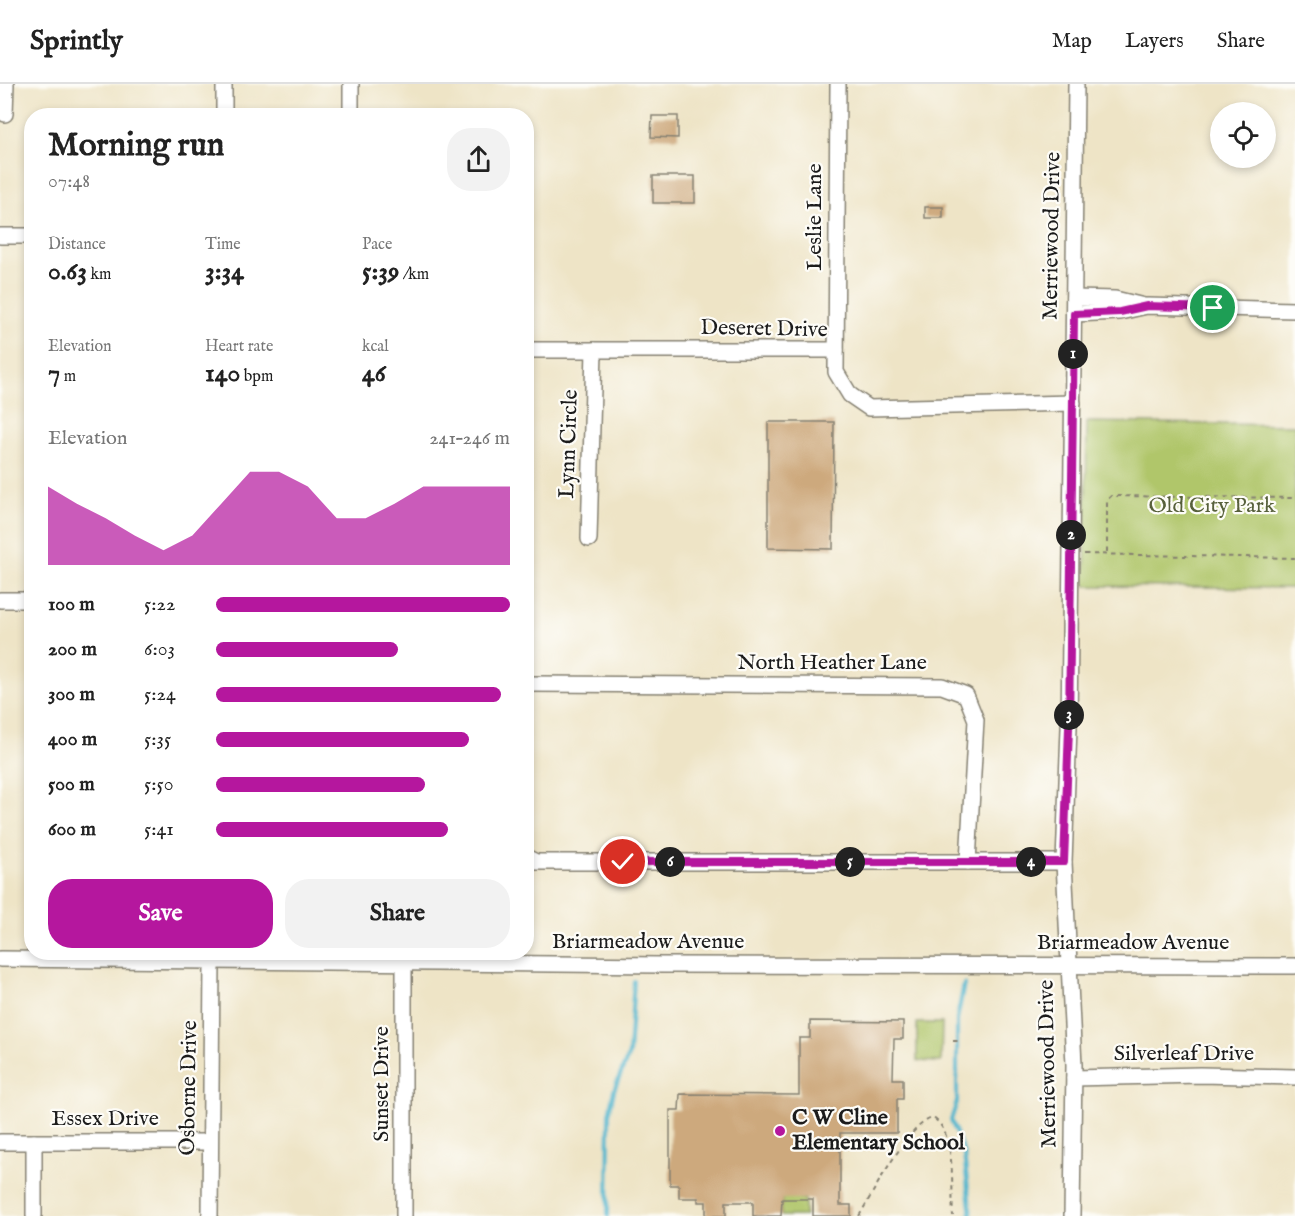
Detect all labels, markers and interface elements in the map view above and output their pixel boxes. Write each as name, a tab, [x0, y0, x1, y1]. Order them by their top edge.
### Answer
text: Sprintly	[30, 24, 123, 59]
text: Map	[1052, 28, 1092, 55]
text: Layers	[1125, 28, 1184, 55]
text: Share	[1217, 28, 1265, 55]
map controls	[1210, 102, 1276, 168]
button: locate	[1210, 102, 1276, 168]
text: Morning run	[48, 125, 224, 167]
button: share	[447, 128, 510, 191]
street label: Merriewood Drive	[1037, 152, 1067, 320]
street label: Leslie Lane	[801, 163, 829, 271]
text: 07:48	[48, 169, 90, 194]
text: Distance	[48, 235, 106, 255]
text: Time	[205, 235, 241, 255]
text: Pace	[362, 235, 392, 255]
text: 0.63	[48, 255, 87, 288]
text: 3:34	[205, 255, 244, 288]
text: 5:39	[362, 255, 399, 288]
text: km	[87, 265, 111, 285]
text: /km	[399, 265, 429, 285]
pin	[1187, 282, 1238, 333]
icon: arrive	[1196, 291, 1229, 324]
street label: Deseret Drive	[700, 314, 828, 344]
text: Elevation	[48, 337, 111, 357]
text: Heart rate	[205, 337, 273, 357]
text: kcal	[362, 337, 389, 357]
pin: 1	[1058, 339, 1088, 369]
text: 1	[1070, 344, 1076, 364]
text: 7	[48, 357, 60, 390]
text: 140	[205, 357, 240, 390]
text: 46	[362, 357, 386, 390]
text: m	[60, 367, 76, 387]
text: bpm	[240, 367, 273, 387]
street label: Lynn Circle	[553, 389, 585, 499]
text: Elevation	[48, 426, 127, 451]
text: 241–246 m	[429, 426, 510, 451]
park label: Old City Park	[1148, 492, 1276, 520]
pin: 2	[1056, 520, 1086, 550]
text: 2	[1067, 525, 1075, 545]
text: 100 m	[48, 592, 95, 617]
text: 5:22	[144, 592, 175, 617]
text: 200 m	[48, 637, 97, 662]
text: 6:03	[144, 637, 175, 662]
street label: North Heather Lane	[737, 649, 927, 677]
text: 300 m	[48, 682, 95, 707]
text: 5:24	[144, 682, 176, 707]
pin: 3	[1054, 700, 1084, 730]
text: 3	[1066, 705, 1072, 725]
text: 400 m	[48, 727, 97, 752]
text: 5:35	[144, 727, 171, 752]
text: 500 m	[48, 772, 95, 797]
text: 5:50	[144, 772, 174, 797]
text: 600 m	[48, 817, 96, 842]
text: 5:41	[144, 817, 174, 842]
pin	[597, 836, 648, 887]
icon: check	[606, 845, 639, 878]
pin: 6	[655, 847, 685, 877]
pin: 5	[835, 847, 865, 877]
pin: 4	[1016, 847, 1046, 877]
text: 6	[667, 852, 673, 872]
text: 5	[847, 852, 853, 872]
text: 4	[1027, 852, 1035, 872]
button: Save	[48, 879, 273, 948]
button: Share	[285, 879, 510, 948]
street label: Briarmeadow Avenue	[552, 928, 744, 956]
street label: Briarmeadow Avenue	[1037, 929, 1229, 957]
street label: Merriewood Drive	[1033, 980, 1063, 1148]
street label: Osborne Drive	[174, 1020, 204, 1156]
street label: Sunset Drive	[368, 1026, 396, 1142]
street label: Silverleaf Drive	[1114, 1040, 1254, 1068]
place label: C W Cline Elementary School	[792, 1104, 966, 1157]
street label: Essex Drive	[51, 1105, 159, 1133]
marker: C W Cline Elementary School	[773, 1124, 787, 1138]

